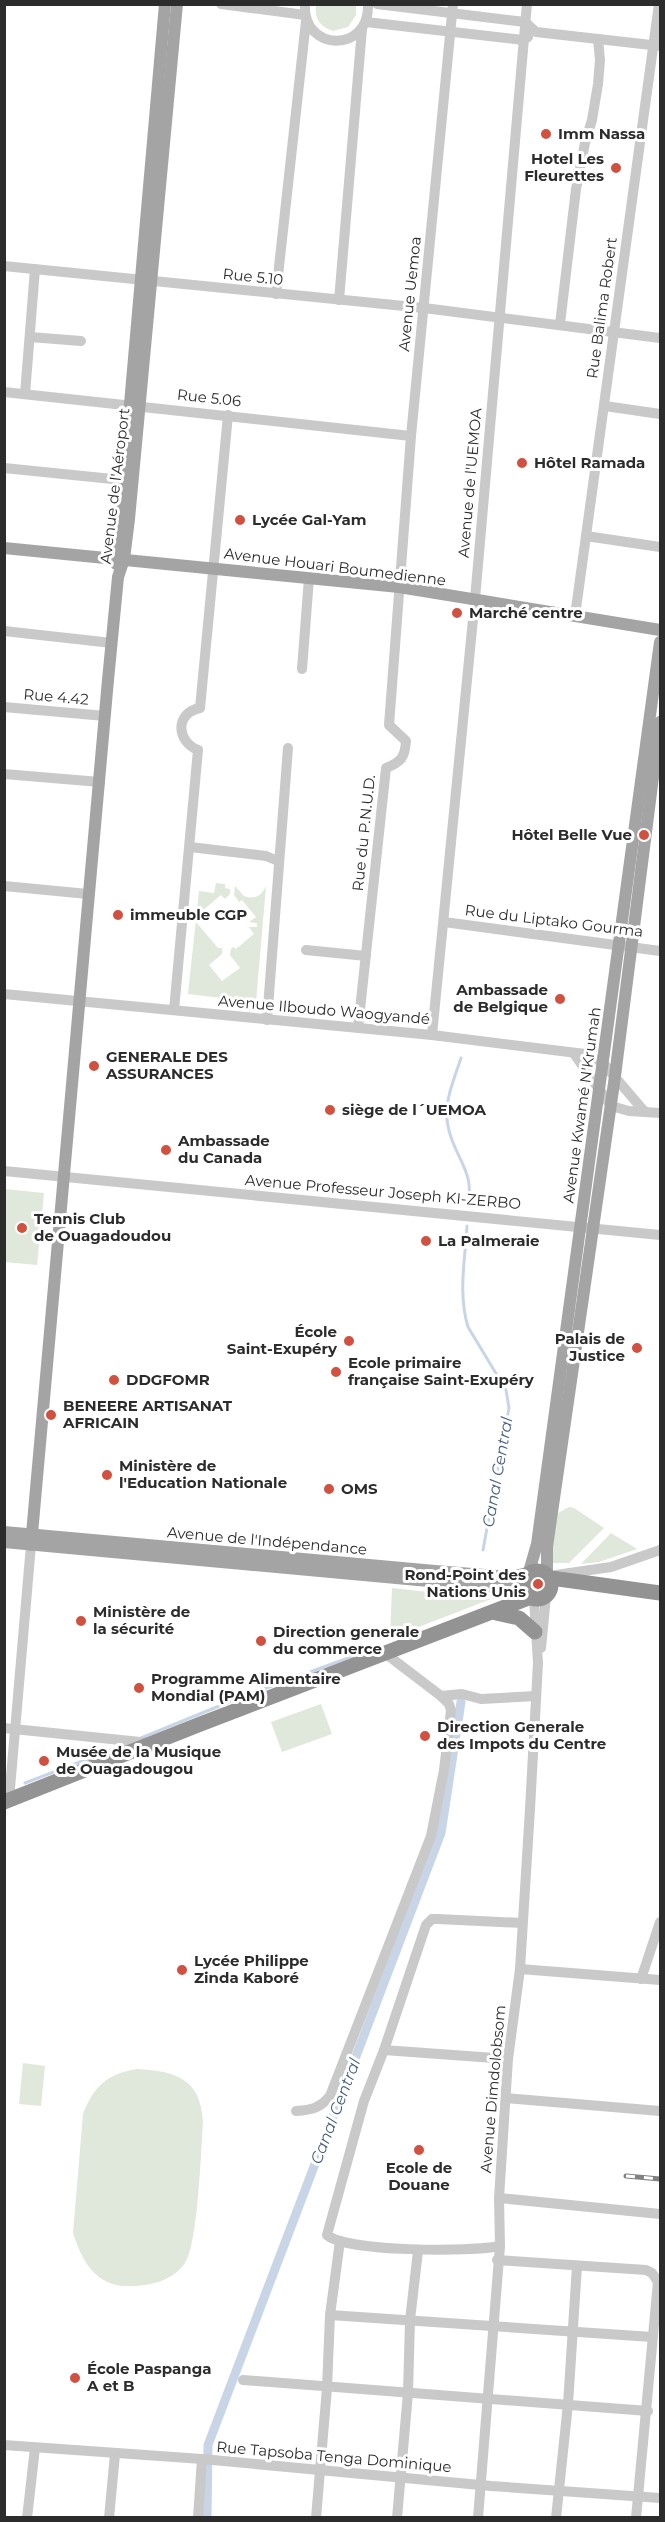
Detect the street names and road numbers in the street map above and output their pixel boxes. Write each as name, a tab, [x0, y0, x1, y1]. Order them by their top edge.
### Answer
street label: Avenue Uemoa	[394, 235, 425, 352]
street label: Rue Balima Robert	[582, 236, 621, 380]
street label: Rue 5.10	[222, 264, 284, 289]
street label: Rue 5.06	[176, 385, 242, 410]
street label: Avenue de l'Aéroport	[96, 407, 133, 565]
street label: Avenue de l'UEMOA	[453, 407, 486, 559]
street label: Avenue Houari Boumedienne	[223, 543, 447, 590]
street label: Rue 4.42	[23, 684, 90, 709]
street label: Rue du P.N.U.D.	[348, 774, 379, 892]
street label: Rue du Liptako Gourma	[464, 900, 644, 941]
street label: Avenue Ilboudo Waogyandé	[217, 991, 431, 1028]
street label: Avenue Kwamé N'Krumah	[558, 1006, 605, 1204]
street label: Avenue Professeur Joseph KI-ZERBO	[244, 1170, 522, 1213]
street label: Avenue de l'Indépendance	[166, 1522, 368, 1559]
street label: Avenue Dimdolobsom	[476, 2004, 509, 2174]
street label: Rue Tapsoba Tenga Dominique	[216, 2437, 452, 2476]

